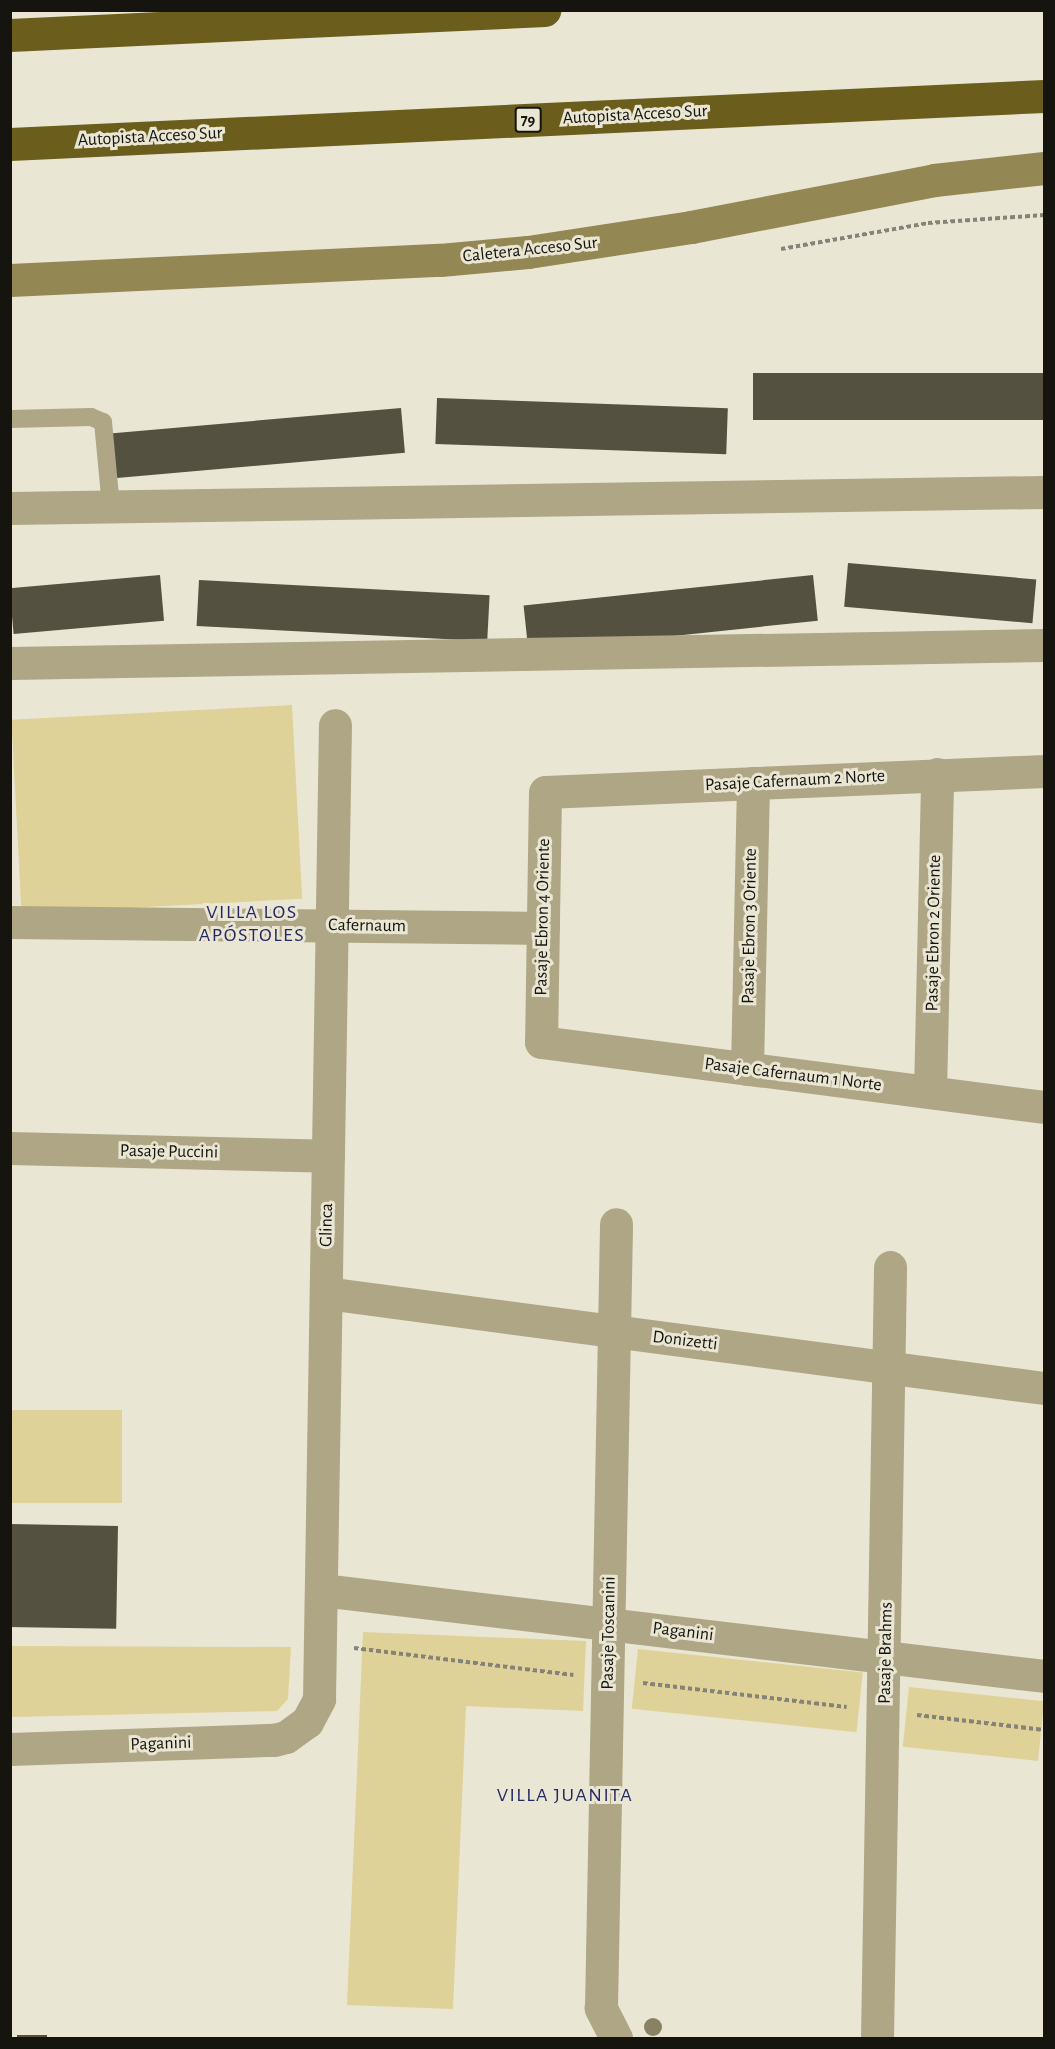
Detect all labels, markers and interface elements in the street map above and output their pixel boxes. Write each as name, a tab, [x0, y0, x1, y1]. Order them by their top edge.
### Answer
street label: Autopista Acceso Sur	[562, 100, 708, 130]
road number: 79	[514, 107, 542, 133]
street label: Autopista Acceso Sur	[77, 122, 223, 152]
street label: Caletera Acceso Sur	[462, 232, 598, 268]
street label: Pasaje Cafernaum 2 Norte	[704, 765, 886, 797]
street label: Pasaje Ebron 4 Oriente	[531, 838, 555, 996]
street label: Pasaje Ebron 3 Oriente	[738, 848, 762, 1004]
street label: Pasaje Ebron 2 Oriente	[922, 854, 946, 1012]
district label: VILLA LOS APÓSTOLES	[199, 901, 305, 948]
street label: Cafernaum	[328, 915, 406, 937]
street label: Pasaje Cafernaum 1 Norte	[703, 1053, 883, 1097]
street label: Pasaje Puccini	[120, 1140, 218, 1164]
street label: Glinca	[316, 1203, 338, 1247]
street label: Donizetti	[651, 1326, 719, 1356]
street label: Pasaje Toscanini	[597, 1576, 621, 1690]
street label: Pasaje Brahms	[874, 1602, 898, 1704]
street label: Paganini	[651, 1618, 715, 1646]
street label: Paganini	[130, 1732, 192, 1756]
district label: VILLA JUANITA	[497, 1783, 633, 1807]

